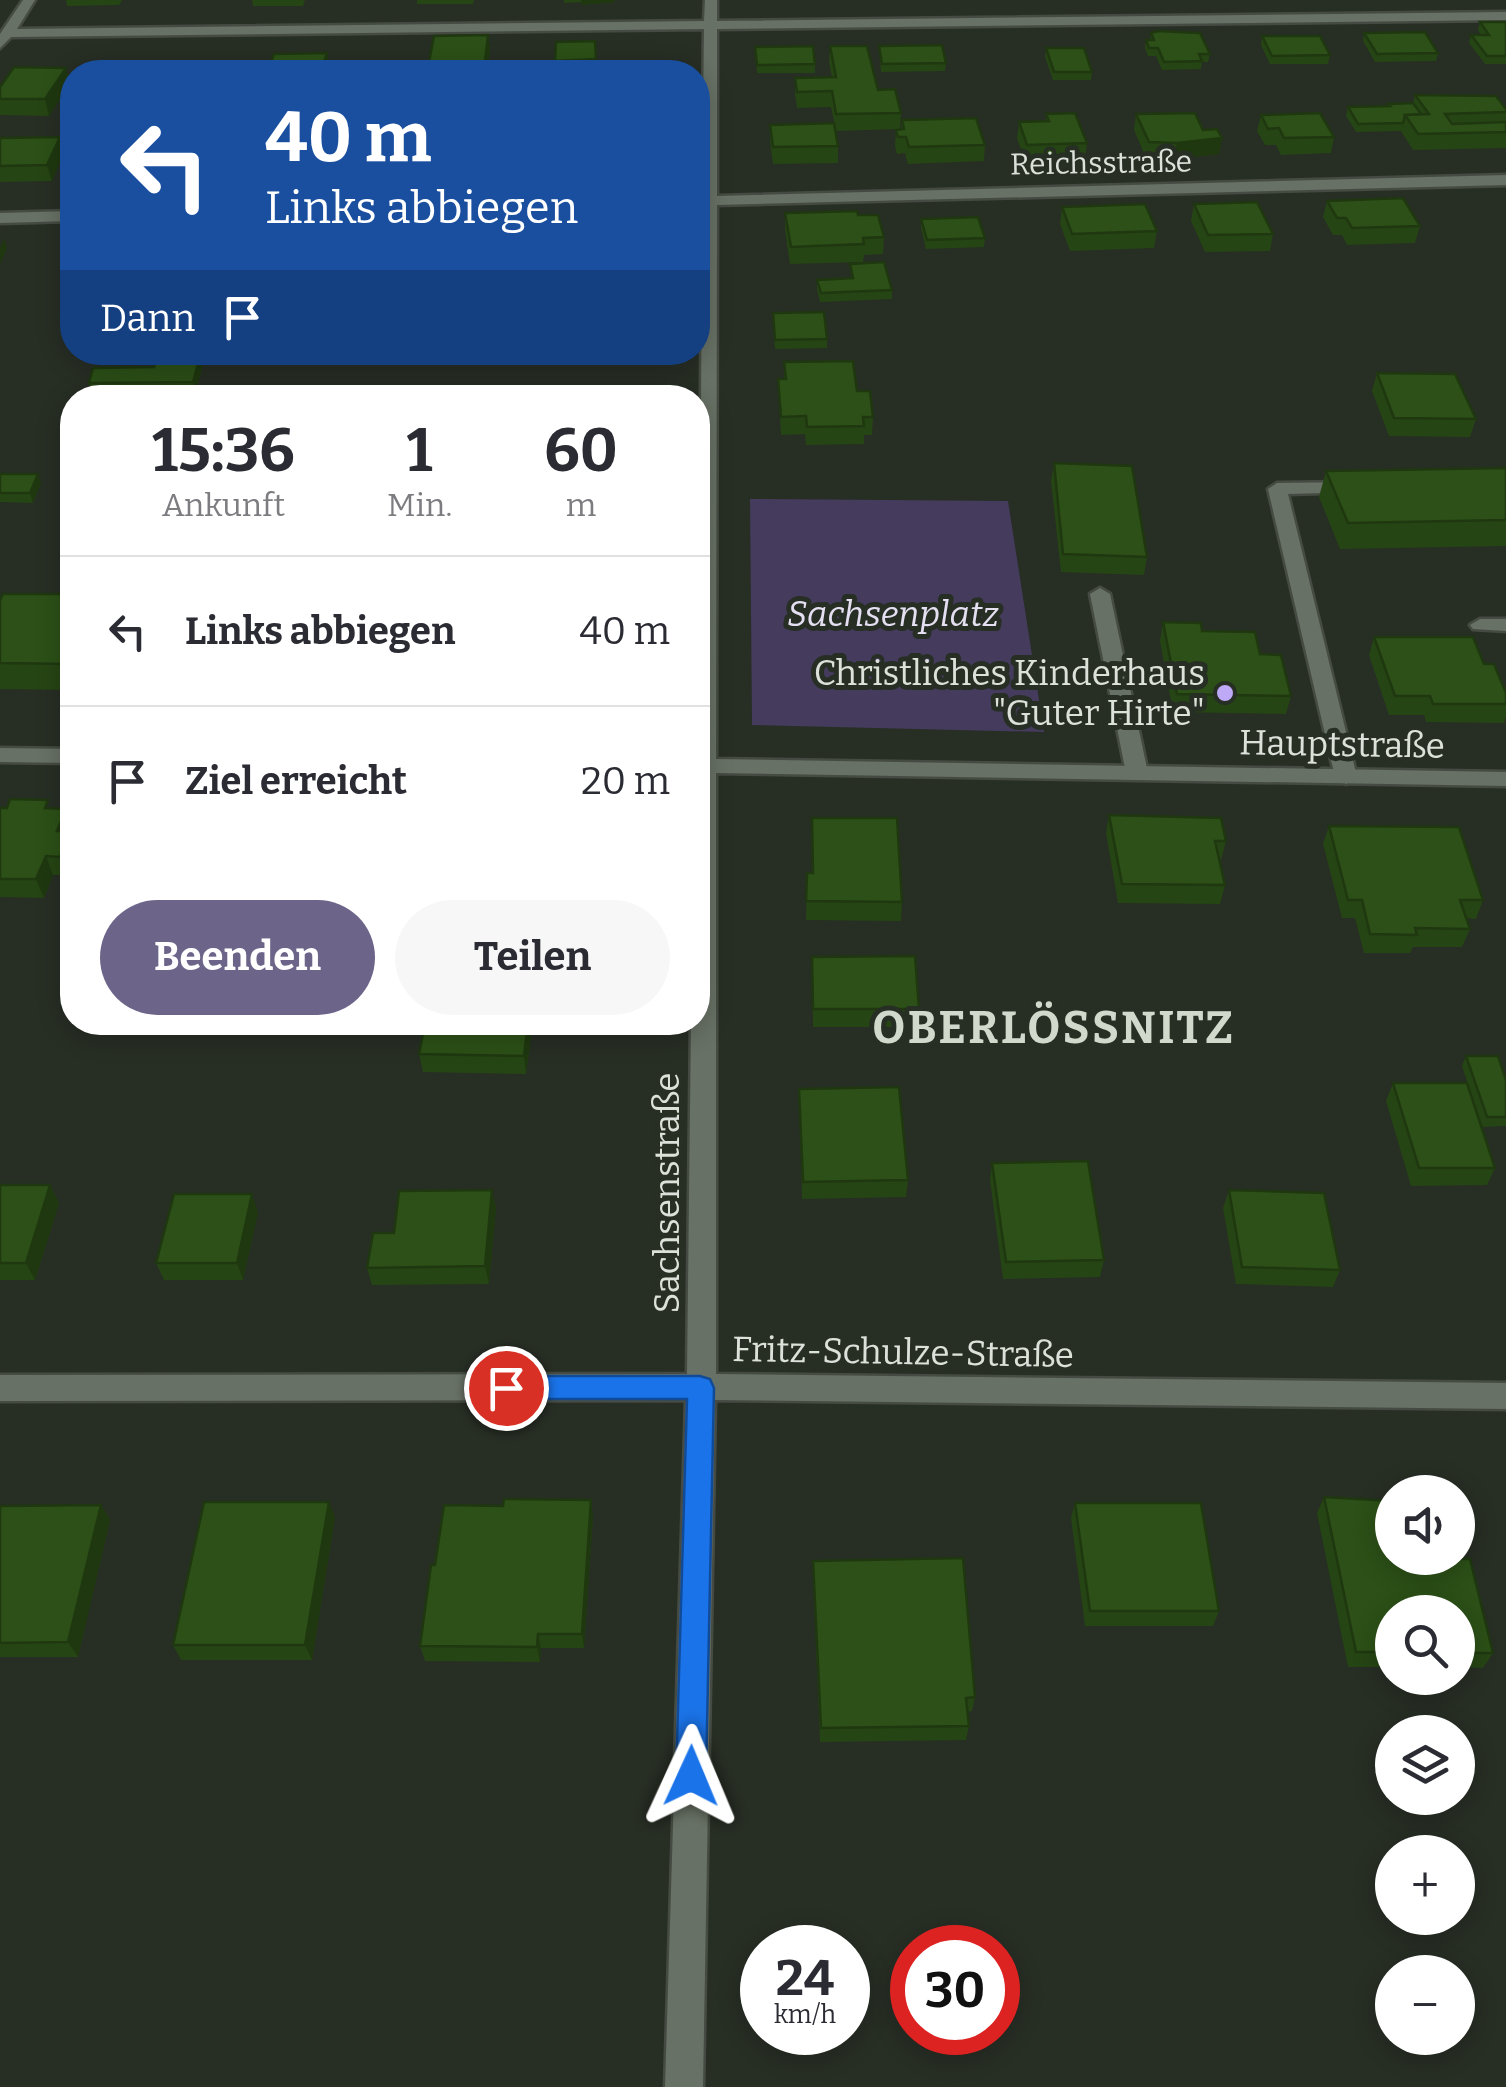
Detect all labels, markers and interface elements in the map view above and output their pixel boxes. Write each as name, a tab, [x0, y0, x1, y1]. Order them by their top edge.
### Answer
text: 40 m	[265, 96, 431, 180]
icon: left	[100, 100, 230, 230]
street label: Reichsstraße	[1010, 143, 1192, 183]
text: Links abbiegen	[265, 181, 578, 235]
icon: arrive	[215, 290, 270, 345]
text: Dann	[100, 295, 195, 341]
text: 15:36	[152, 415, 295, 487]
text: 1	[407, 415, 433, 487]
text: 60	[544, 415, 618, 487]
text: Ankunft	[162, 486, 285, 524]
text: Min.	[387, 486, 452, 524]
text: m	[566, 486, 596, 524]
park label: Sachsenplatz	[787, 593, 999, 635]
icon: left	[100, 604, 155, 659]
text: Links abbiegen	[185, 608, 455, 654]
text: 40 m	[580, 608, 670, 654]
place label: Christliches Kinderhaus "Guter Hirte"	[814, 652, 1205, 734]
marker: Christliches Kinderhaus "Guter Hirte"	[1214, 682, 1236, 704]
street label: Hauptstraße	[1239, 721, 1445, 767]
icon: arrive	[100, 754, 155, 809]
text: Ziel erreicht	[185, 758, 407, 804]
text: 20 m	[581, 758, 670, 804]
button: Beenden	[100, 900, 375, 1015]
button: Teilen	[395, 900, 670, 1015]
district label: OBERLÖSSNITZ	[872, 1001, 1236, 1055]
street label: Sachsenstraße	[646, 1073, 688, 1313]
street label: Fritz-Schulze-Straße	[732, 1328, 1074, 1376]
pin	[464, 1346, 549, 1431]
icon: arrive	[479, 1361, 534, 1416]
map controls	[1375, 1475, 1475, 2055]
button: sound	[1375, 1475, 1475, 1575]
button: search	[1375, 1595, 1475, 1695]
button: layers	[1375, 1715, 1475, 1815]
position arrow	[639, 1724, 743, 1828]
button: +	[1375, 1835, 1475, 1935]
speed limit sign: 30	[890, 1925, 1020, 2055]
text: 24	[776, 1948, 834, 2008]
button: −	[1375, 1955, 1475, 2055]
text: km/h	[774, 2000, 836, 2030]

